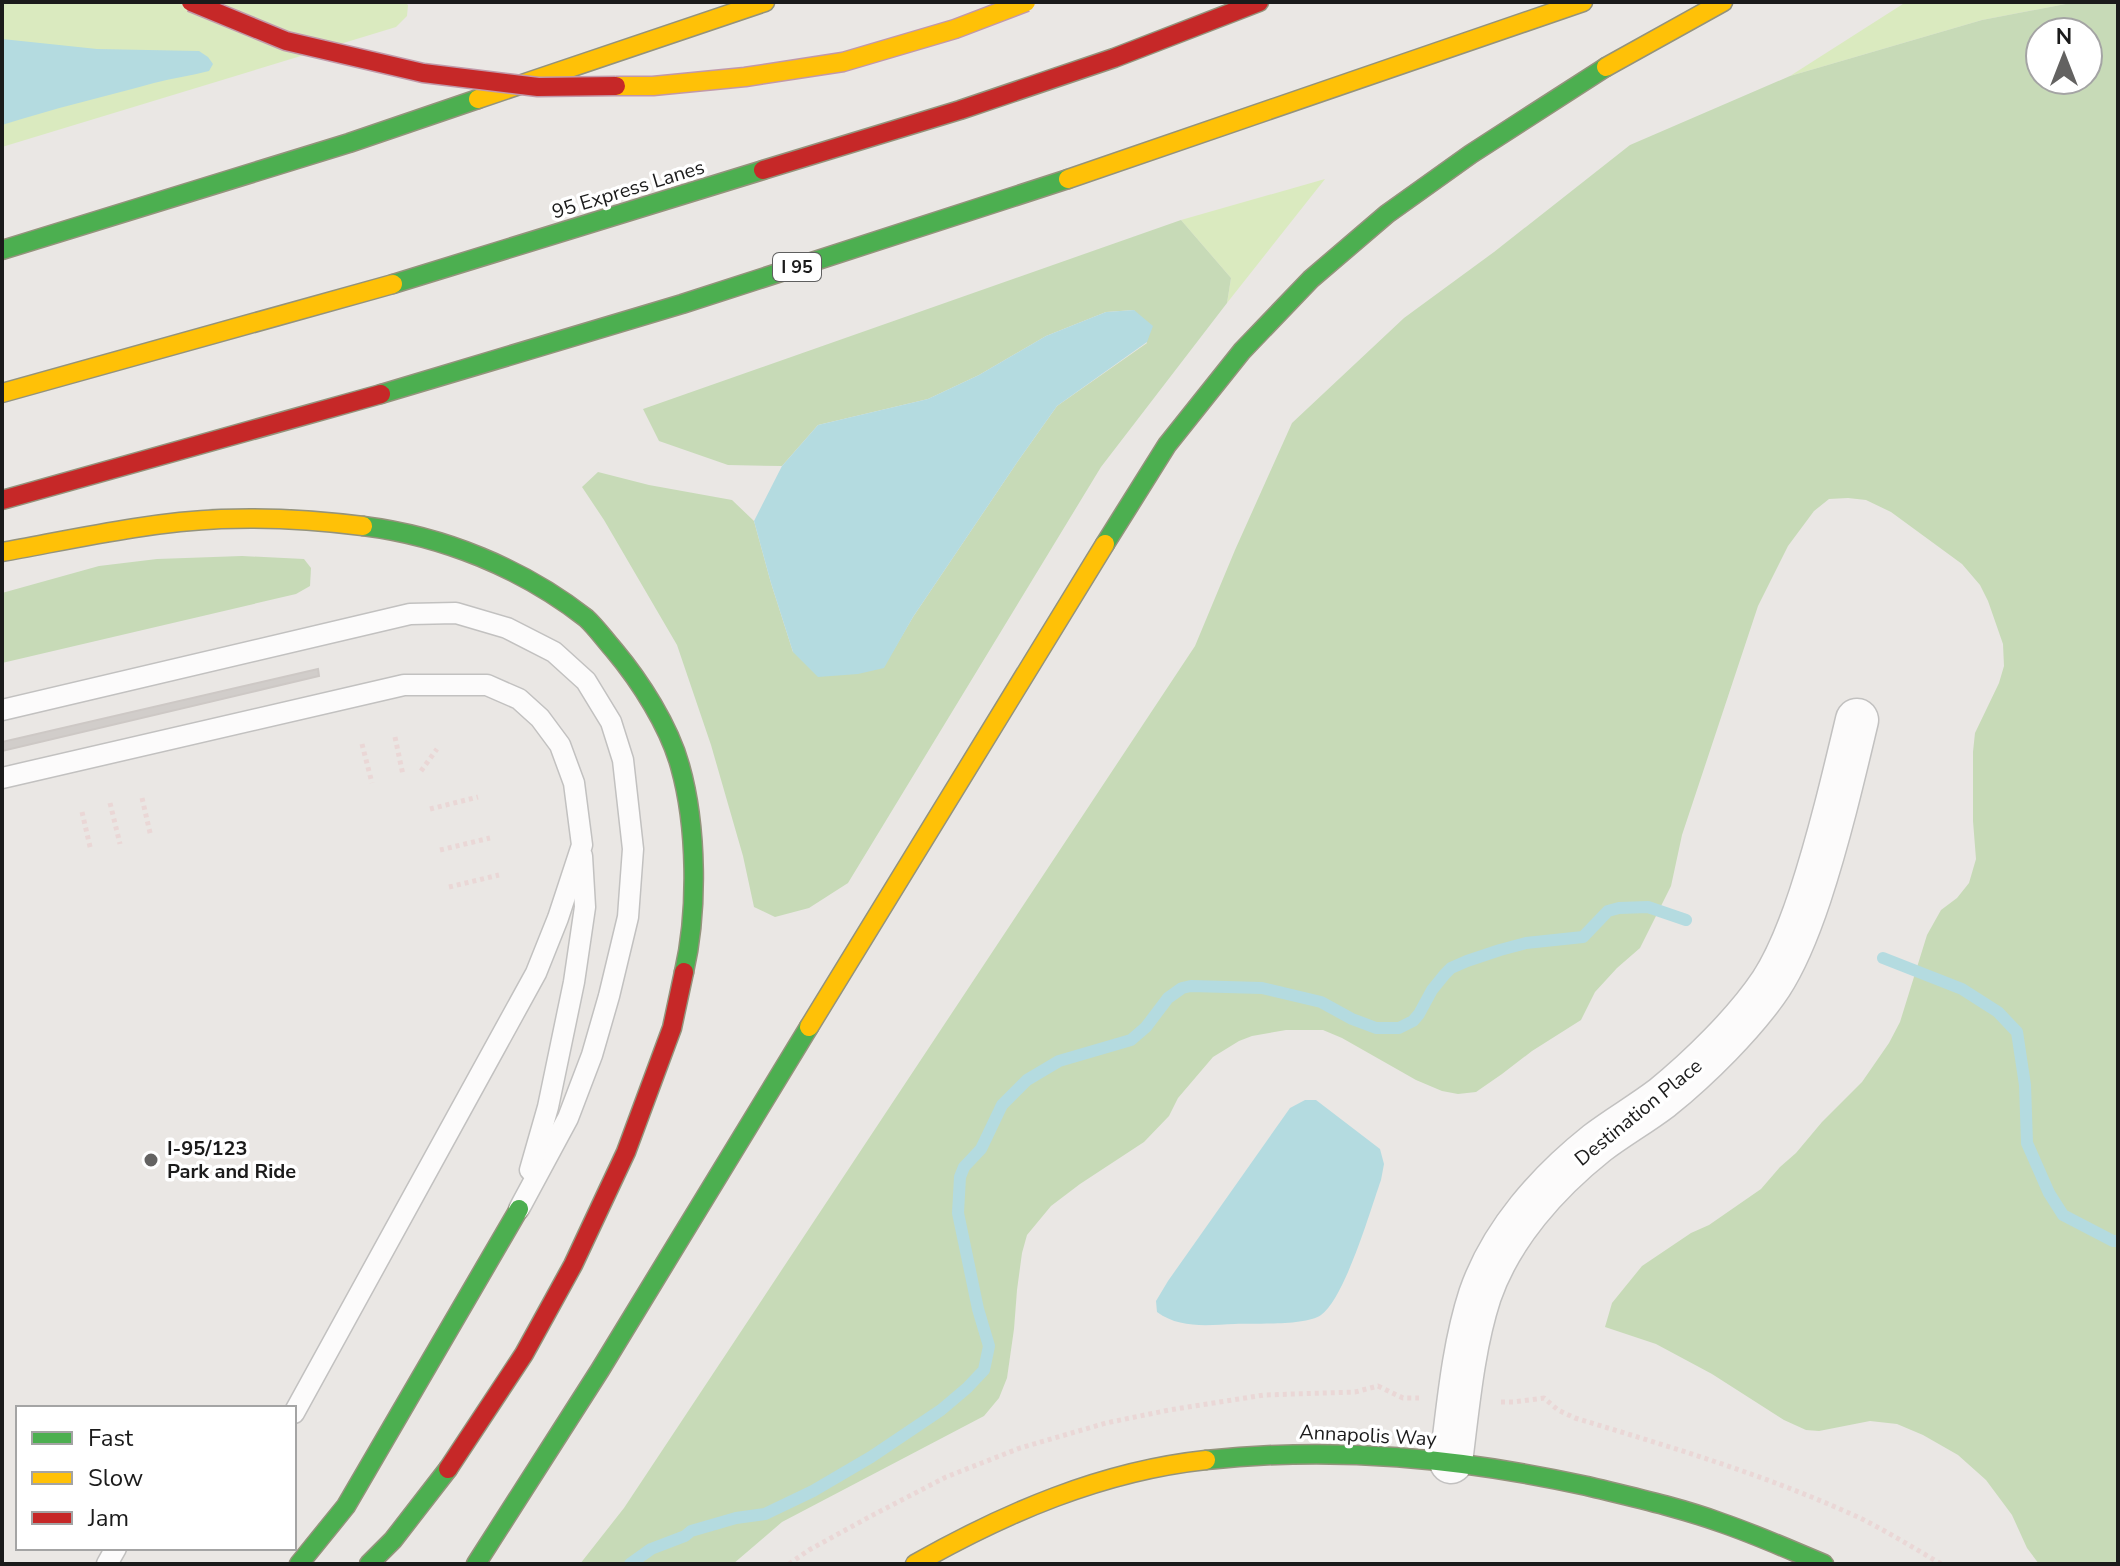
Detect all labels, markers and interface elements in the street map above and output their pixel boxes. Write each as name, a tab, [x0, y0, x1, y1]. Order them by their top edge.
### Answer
north arrow	[2024, 16, 2104, 96]
text: N	[2056, 22, 2072, 52]
street label: 95 Express Lanes	[549, 153, 708, 225]
road number: I 95	[773, 253, 821, 281]
street label: Destination Place	[1569, 1053, 1708, 1172]
place label: I-95/123 Park and Ride	[167, 1135, 296, 1185]
marker: I-95/123 Park and Ride	[142, 1151, 160, 1169]
legend	[16, 1406, 296, 1550]
street label: Annapolis Way	[1299, 1418, 1438, 1453]
text: Fast	[88, 1422, 134, 1454]
text: Slow	[88, 1462, 143, 1494]
text: Jam	[87, 1502, 129, 1534]

